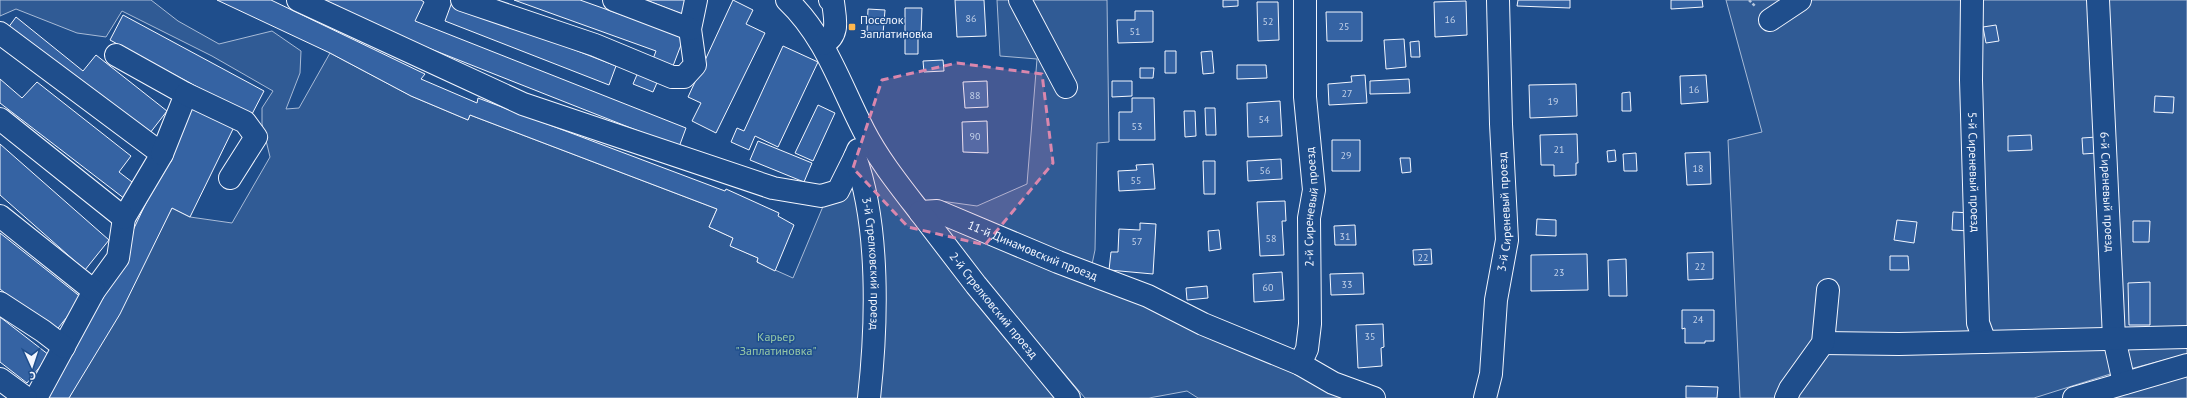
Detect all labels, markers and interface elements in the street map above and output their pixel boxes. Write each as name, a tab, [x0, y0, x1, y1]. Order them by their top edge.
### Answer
place label: Поселок Заплатиновка	[860, 12, 933, 41]
house number: 86	[966, 12, 976, 25]
house number: 16	[1445, 13, 1455, 26]
house number: 52	[1263, 15, 1273, 28]
house number: 25	[1339, 20, 1349, 33]
marker: Поселок Заплатиновка	[847, 22, 857, 32]
house number: 51	[1130, 25, 1140, 38]
house number: 16	[1689, 83, 1699, 96]
house number: 27	[1342, 87, 1352, 100]
house number: 88	[970, 89, 980, 102]
house number: 19	[1548, 95, 1558, 108]
street label: 5-й Сиреневый проезд	[1965, 112, 1983, 233]
house number: 54	[1259, 113, 1270, 126]
house number: 53	[1132, 120, 1142, 133]
house number: 90	[970, 130, 981, 143]
street label: 6-й Сиреневый проезд	[2097, 131, 2118, 253]
house number: 21	[1554, 143, 1564, 156]
street label: 2-й Сиреневый проезд	[1301, 146, 1321, 267]
house number: 29	[1341, 149, 1351, 162]
street label: 3-й Сиреневый проезд	[1493, 151, 1514, 273]
house number: 18	[1693, 162, 1703, 175]
house number: 56	[1260, 164, 1270, 177]
house number: 55	[1131, 174, 1141, 187]
street label: 3-й Стрелковский проезд	[859, 196, 883, 331]
street label: 11-й Динамовский проезд	[966, 217, 1100, 283]
house number: 31	[1340, 230, 1350, 243]
house number: 58	[1266, 232, 1276, 245]
house number: 57	[1132, 235, 1142, 248]
street label: 2-й Стрелковский проезд	[946, 249, 1042, 362]
house number: 22	[1418, 251, 1428, 264]
house number: 22	[1695, 260, 1705, 273]
house number: 23	[1554, 266, 1564, 279]
house number: 33	[1342, 278, 1352, 291]
house number: 60	[1263, 281, 1274, 294]
house number: 24	[1693, 313, 1704, 326]
park label: Карьер "Заплатиновка"	[736, 329, 816, 358]
house number: 35	[1365, 330, 1375, 343]
north arrow	[12, 346, 52, 386]
text: С	[29, 369, 36, 383]

